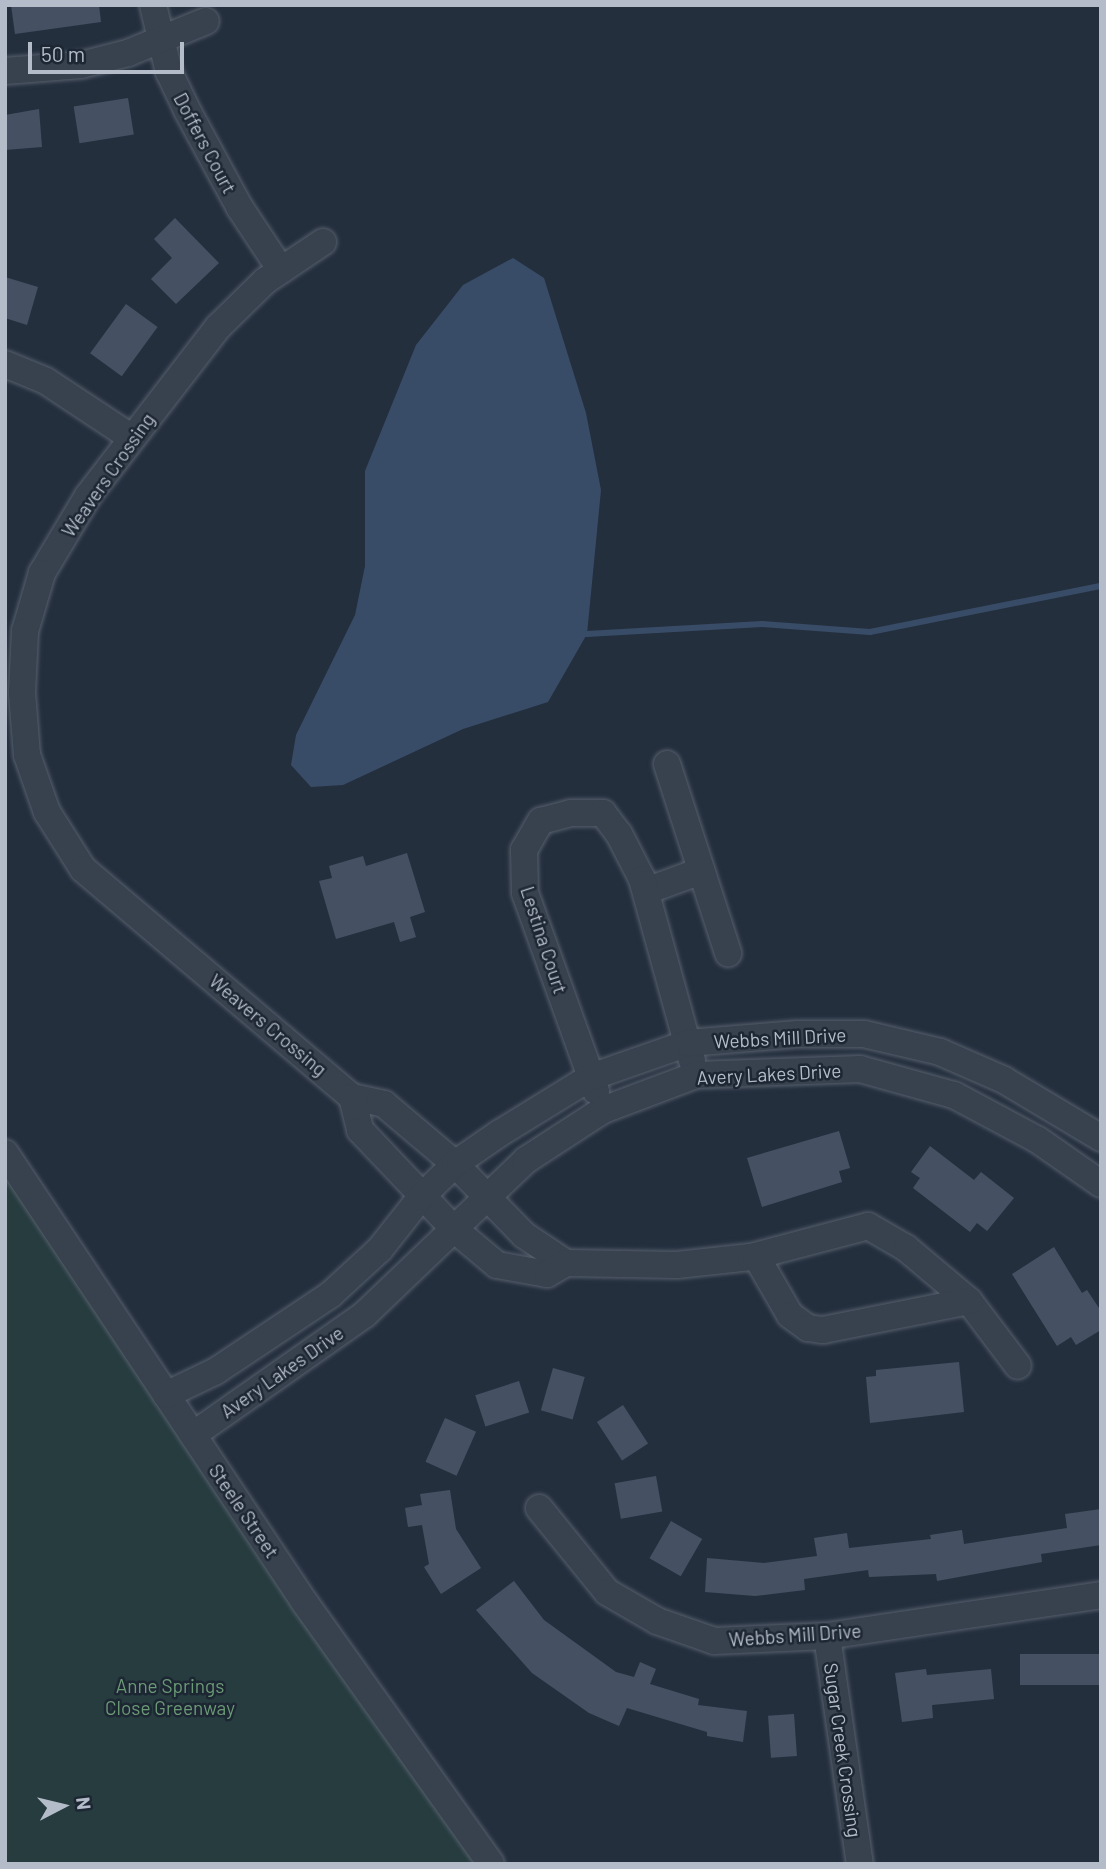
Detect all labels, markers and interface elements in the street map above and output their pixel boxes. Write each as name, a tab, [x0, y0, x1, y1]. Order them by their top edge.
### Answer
scale bar	[32, 28, 187, 72]
text: 50 m	[41, 41, 85, 66]
street label: Doffers Court	[169, 89, 241, 197]
street label: Weavers Crossing	[57, 409, 159, 541]
street label: Lestina Court	[516, 883, 572, 997]
street label: Weavers Crossing	[205, 969, 331, 1081]
street label: Webbs Mill Drive	[713, 1023, 847, 1053]
street label: Avery Lakes Drive	[696, 1059, 842, 1089]
street label: Avery Lakes Drive	[216, 1321, 348, 1423]
street label: Steele Street	[204, 1460, 284, 1562]
street label: Webbs Mill Drive	[728, 1619, 862, 1651]
street label: Sugar Creek Crossing	[819, 1661, 867, 1839]
park label: Anne Springs Close Greenway	[105, 1675, 235, 1719]
north arrow	[28, 1771, 98, 1841]
text: N	[72, 1796, 97, 1811]

